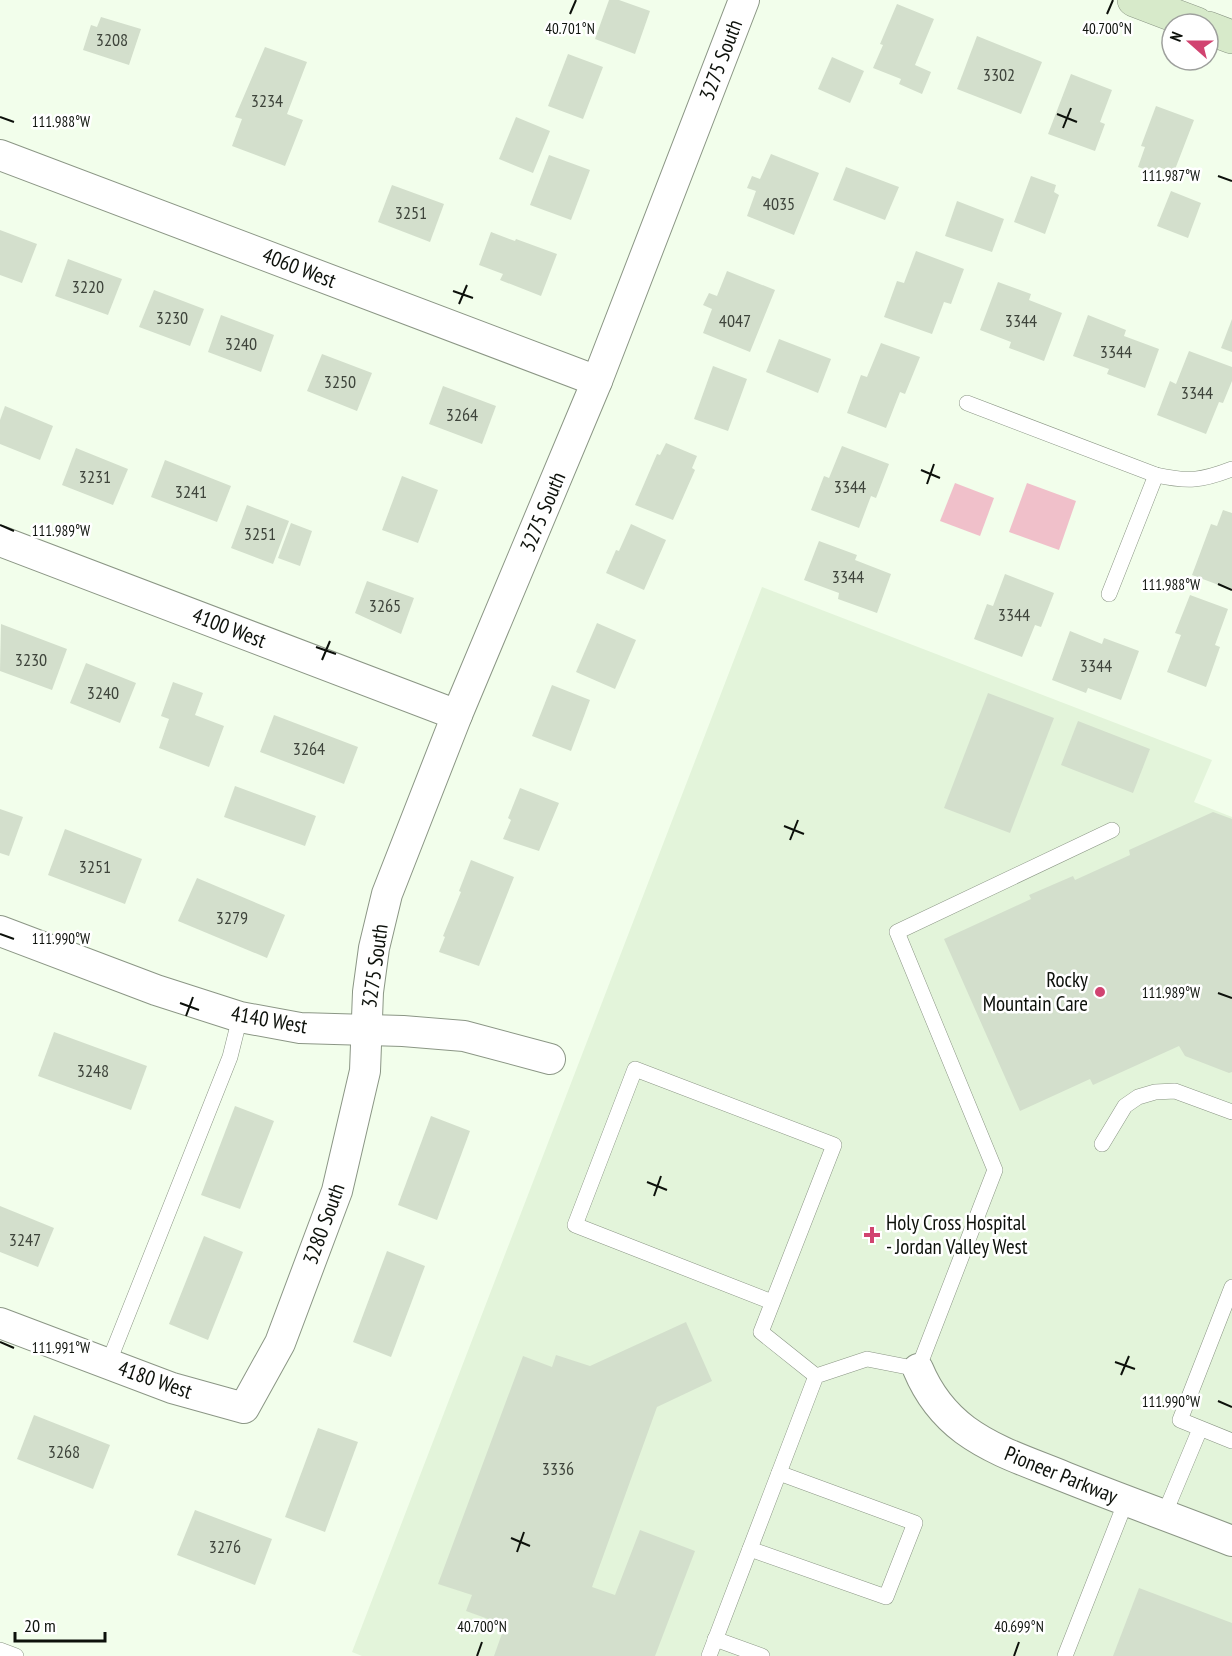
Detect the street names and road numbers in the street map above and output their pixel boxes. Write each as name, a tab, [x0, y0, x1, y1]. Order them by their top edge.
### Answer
street label: 3275 South	[693, 16, 748, 104]
street label: 4060 West	[258, 241, 340, 294]
street label: 3275 South	[514, 468, 571, 556]
street label: 4100 West	[188, 601, 270, 654]
street label: 3275 South	[355, 922, 394, 1010]
street label: 4140 West	[229, 1000, 309, 1040]
street label: 3280 South	[296, 1180, 351, 1268]
street label: 4180 West	[114, 1354, 196, 1405]
street label: Pioneer Parkway	[1001, 1440, 1122, 1509]

